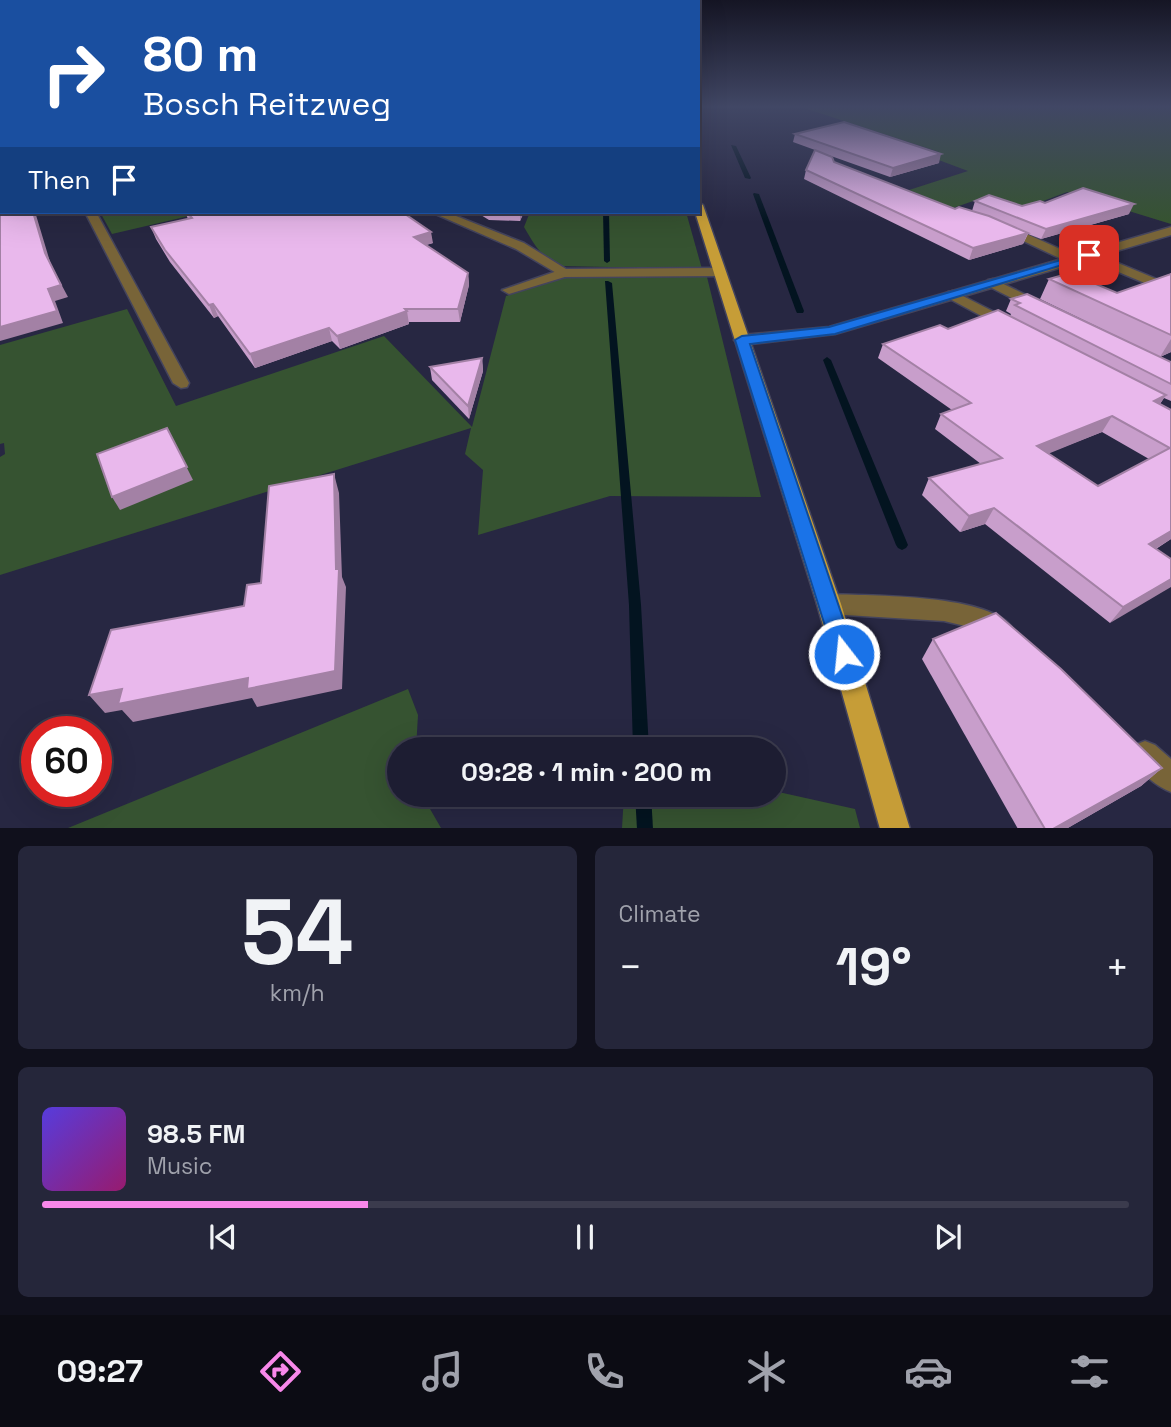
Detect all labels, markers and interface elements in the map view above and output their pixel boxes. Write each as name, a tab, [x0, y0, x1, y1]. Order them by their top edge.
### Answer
text: 80 m	[143, 23, 258, 85]
icon: right	[28, 28, 119, 119]
text: Bosch Reitzweg	[143, 84, 391, 124]
icon: arrive	[105, 161, 143, 199]
text: Then	[28, 163, 91, 197]
pin	[1059, 225, 1119, 285]
icon: arrive	[1070, 236, 1108, 274]
position arrow	[807, 617, 881, 691]
speed limit sign: 60	[21, 716, 112, 807]
text: 09:28 · 1 min · 200 m	[461, 755, 712, 789]
text: 54	[241, 874, 353, 991]
text: Climate	[619, 899, 701, 929]
text: 19°	[836, 934, 912, 1000]
text: −	[619, 943, 642, 991]
text: +	[1105, 943, 1129, 991]
text: km/h	[270, 978, 325, 1008]
text: 98.5 FM	[147, 1117, 245, 1151]
text: Music	[147, 1151, 212, 1181]
icon: previous	[204, 1218, 242, 1256]
icon: pause	[566, 1218, 604, 1256]
icon: next	[929, 1218, 967, 1256]
icon: directions	[256, 1347, 305, 1396]
icon: music	[418, 1347, 467, 1396]
icon: phone	[580, 1347, 629, 1396]
icon: climate	[742, 1347, 791, 1396]
icon: car	[904, 1347, 953, 1396]
icon: filters	[1065, 1347, 1114, 1396]
text: 09:27	[56, 1351, 143, 1391]

